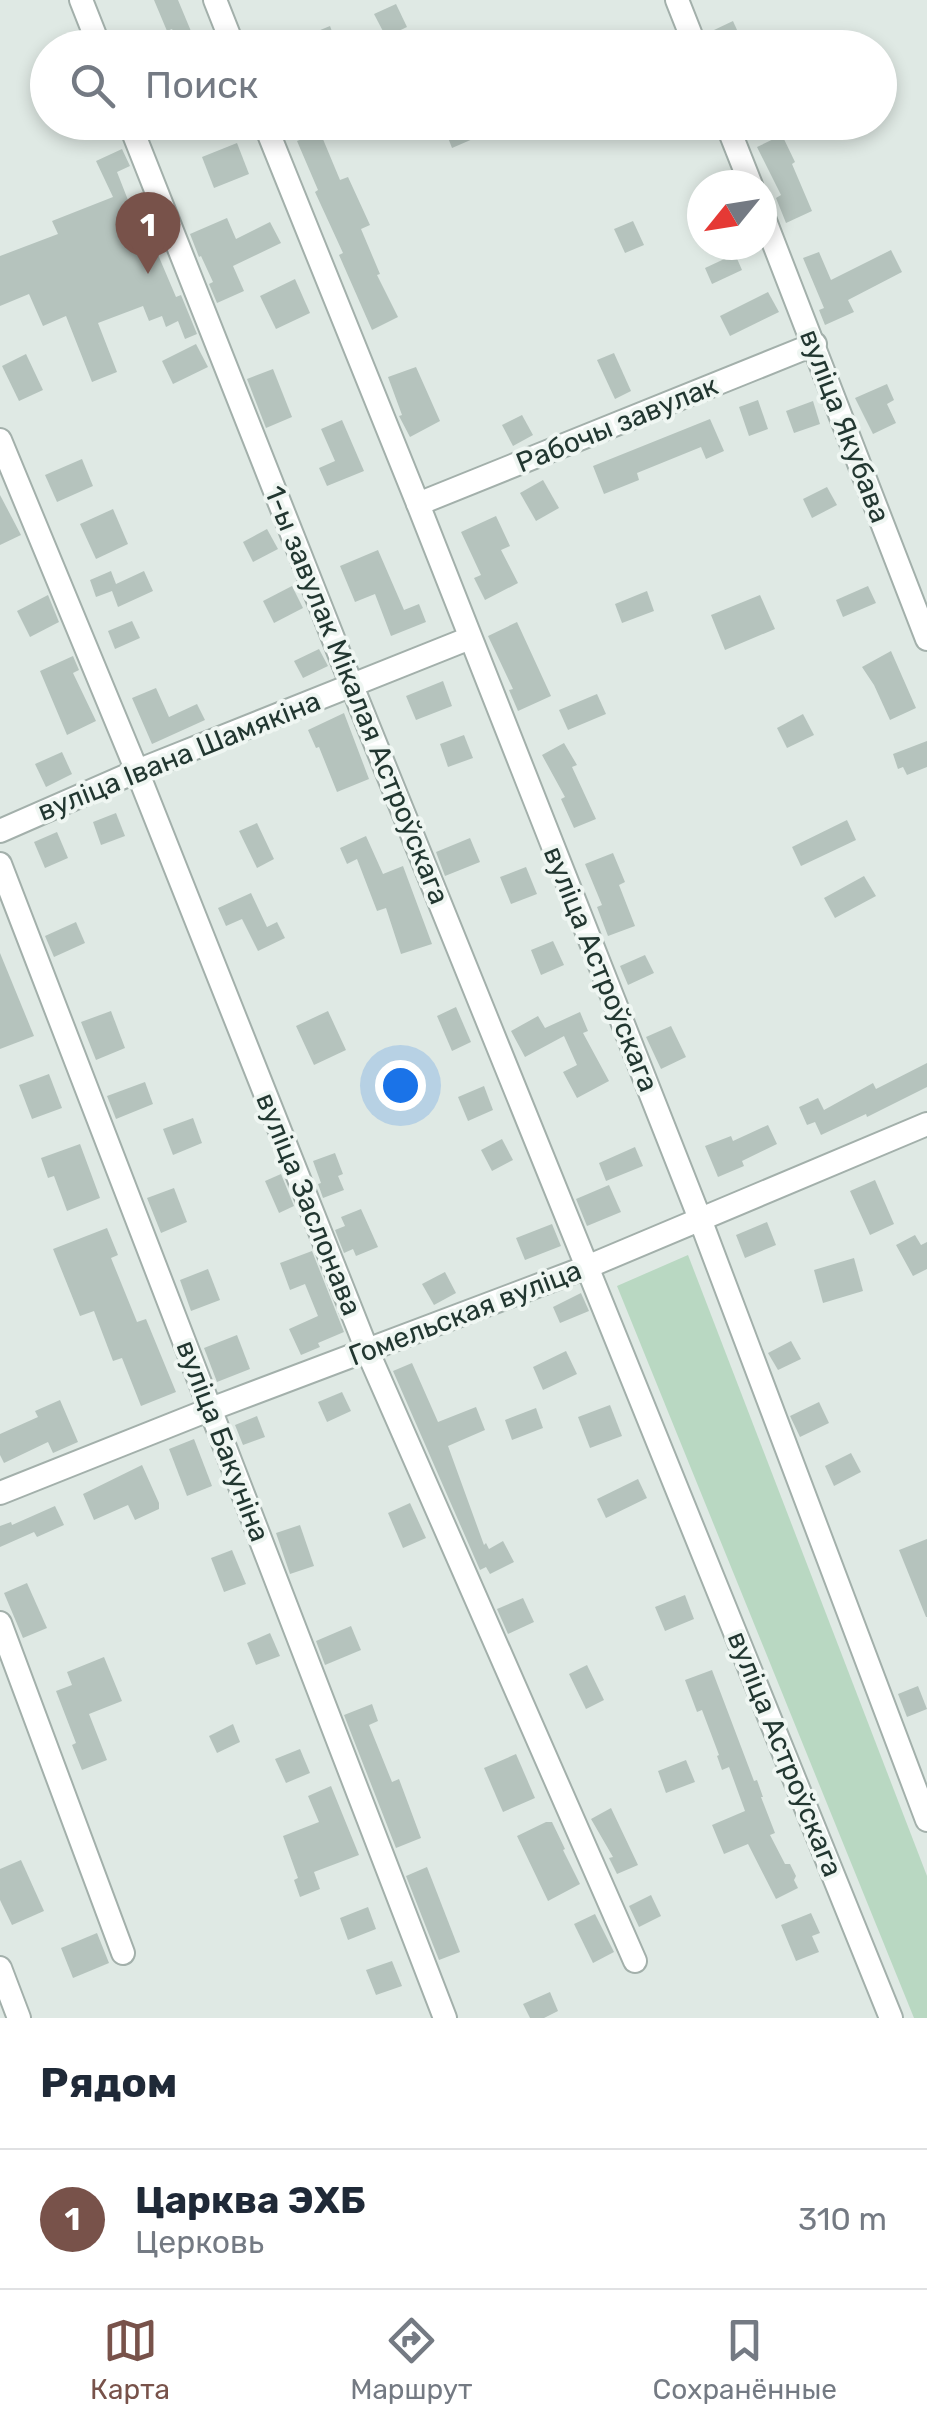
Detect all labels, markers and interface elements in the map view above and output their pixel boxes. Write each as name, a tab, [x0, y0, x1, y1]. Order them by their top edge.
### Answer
search box	[30, 30, 897, 140]
icon: search	[65, 58, 120, 113]
text: Поиск	[145, 62, 258, 108]
north arrow	[687, 170, 777, 260]
pin: 1	[116, 192, 180, 274]
street label: вуліца Якубава	[793, 325, 897, 527]
street label: Рабочы завулак	[511, 369, 723, 479]
street label: 1-ы завулак Мікалая Астроўскага	[258, 481, 456, 909]
street label: вуліца Івана Шамякіна	[33, 684, 325, 828]
street label: вуліца Астроўскага	[537, 841, 665, 1097]
your location	[375, 1060, 426, 1111]
street label: вуліца Заслонава	[249, 1088, 369, 1320]
street label: Гомельская вуліца	[344, 1253, 586, 1373]
street label: вуліца Бакуніна	[169, 1336, 277, 1546]
street label: вуліца Астроўскага	[721, 1626, 849, 1882]
text: Рядом	[40, 2058, 177, 2108]
text: Царква ЭХБ	[135, 2177, 365, 2223]
text: 1	[65, 2200, 80, 2238]
text: 310 m	[798, 2200, 887, 2238]
text: Церковь	[135, 2223, 264, 2261]
tab: Карта	[90, 2313, 170, 2406]
tab: Маршрут	[350, 2313, 472, 2406]
tab: Сохранённые	[653, 2313, 837, 2406]

